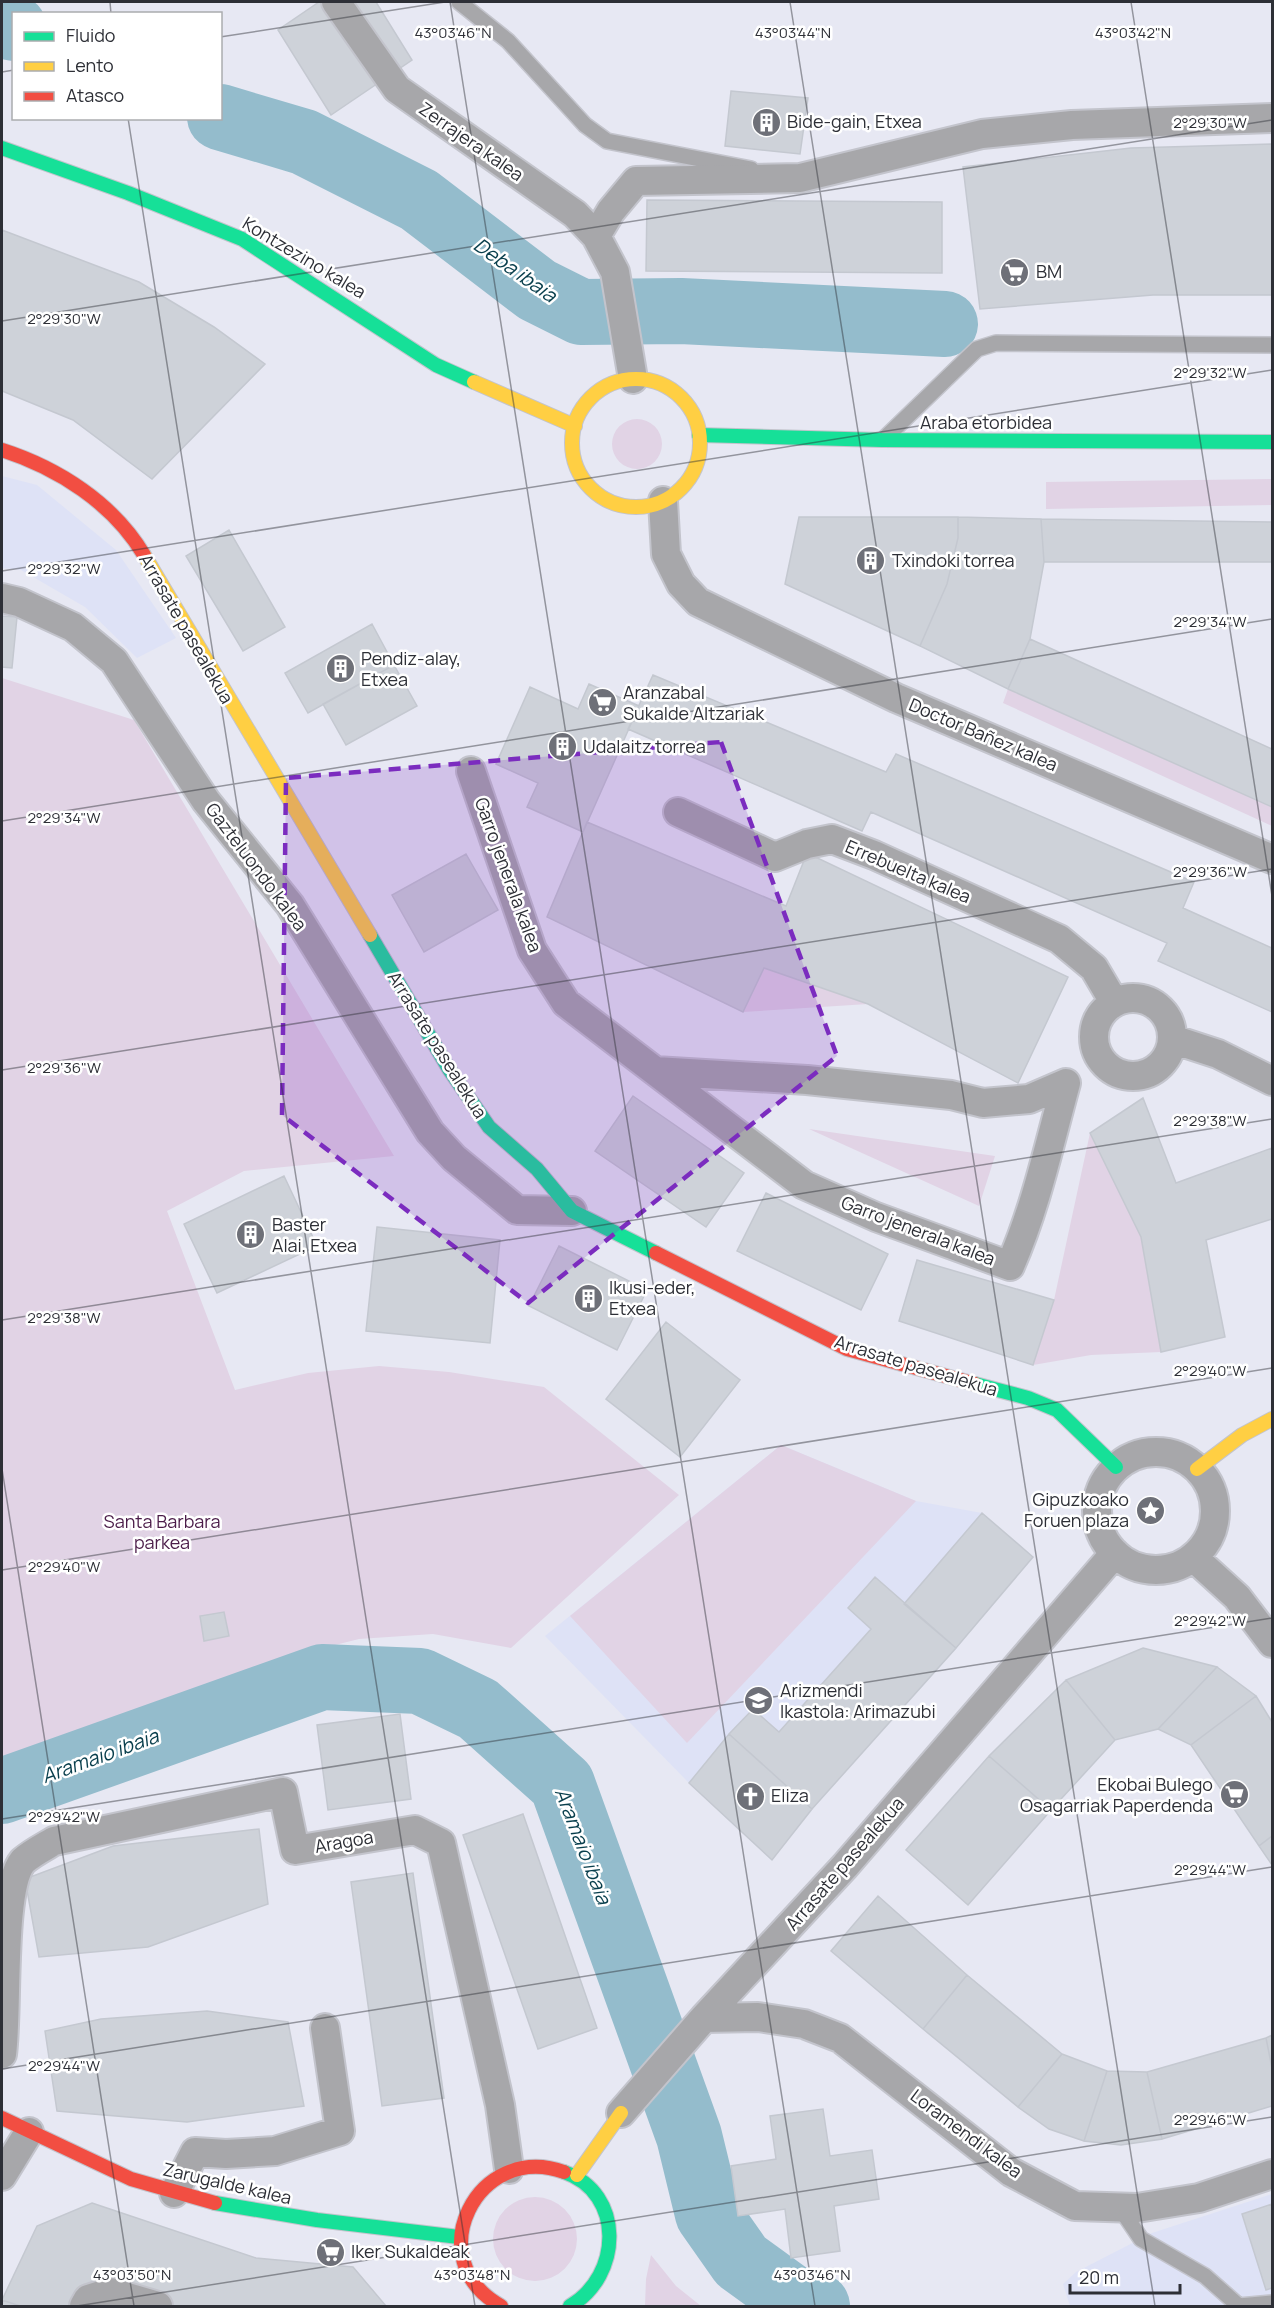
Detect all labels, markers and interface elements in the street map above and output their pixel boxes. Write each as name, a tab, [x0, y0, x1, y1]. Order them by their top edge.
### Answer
legend	[12, 12, 222, 120]
text: 43°03'46"N	[414, 22, 492, 43]
text: 43°03'44"N	[755, 22, 831, 43]
text: 43°03'42"N	[1095, 22, 1171, 43]
text: Fluido	[66, 23, 115, 47]
text: Lento	[66, 53, 114, 77]
text: Atasco	[66, 83, 124, 107]
street label: Zerrajera kalea	[415, 96, 529, 186]
building icon: Bide-gain, Etxea	[750, 106, 782, 138]
place label: Bide-gain, Etxea	[787, 109, 922, 133]
text: 2°29'30"W	[1173, 112, 1247, 133]
street label: Kontzezino kalea	[238, 211, 371, 303]
water label: Deba ibaia	[468, 231, 563, 309]
supermarket icon: BM	[999, 256, 1031, 288]
place label: BM	[1036, 259, 1062, 283]
text: 2°29'30"W	[27, 308, 101, 329]
text: 2°29'32"W	[1173, 362, 1247, 383]
street label: Araba etorbidea	[920, 410, 1052, 434]
building icon: Txindoki torrea	[855, 545, 887, 577]
place label: Txindoki torrea	[892, 548, 1014, 572]
street label: Arrasate pasealekua	[134, 549, 240, 708]
text: 2°29'32"W	[27, 558, 101, 579]
text: 2°29'34"W	[1174, 611, 1246, 632]
place label: Pendiz-alay, Etxea	[361, 646, 461, 691]
building icon: Pendiz-alay, Etxea	[324, 653, 356, 685]
place label: Aranzabal Sukalde Altzariak	[623, 680, 765, 725]
supermarket icon: Aranzabal Sukalde Altzariak	[586, 687, 618, 719]
street label: Doctor Bañez kalea	[905, 692, 1061, 776]
building icon: Udalaitz torrea	[546, 731, 578, 763]
place label: Udalaitz torrea	[583, 734, 706, 758]
street label: Garro jenerala kalea	[470, 794, 548, 955]
street label: Gazteluondo kalea	[201, 798, 313, 935]
text: 2°29'34"W	[28, 807, 100, 828]
street label: Errebuelta kalea	[842, 834, 975, 908]
text: 2°29'36"W	[1173, 861, 1247, 882]
street label: Arrasate pasealekua	[383, 966, 493, 1123]
text: 2°29'36"W	[27, 1057, 101, 1078]
text: 2°29'38"W	[1173, 1110, 1247, 1131]
street label: Garro jenerala kalea	[838, 1190, 999, 1270]
place label: Baster Alai, Etxea	[272, 1212, 357, 1257]
building icon: Baster Alai, Etxea	[235, 1219, 267, 1251]
place label: Ikusi-eder, Etxea	[609, 1275, 696, 1320]
building icon: Ikusi-eder, Etxea	[572, 1282, 604, 1314]
text: 2°29'38"W	[27, 1307, 101, 1328]
street label: Arrasate pasealekua	[832, 1329, 1001, 1401]
text: 2°29'40"W	[1174, 1360, 1246, 1381]
place label: Gipuzkoako Foruen plaza	[1024, 1487, 1129, 1532]
place icon: Gipuzkoako Foruen plaza	[1134, 1494, 1166, 1526]
park label: Santa Barbara parkea	[104, 1509, 220, 1554]
text: 2°29'40"W	[28, 1556, 100, 1577]
text: 2°29'42"W	[1174, 1610, 1246, 1631]
place label: Arizmendi Ikastola: Arimazubi	[780, 1678, 936, 1723]
school or university icon: Arizmendi Ikastola: Arimazubi	[743, 1685, 775, 1717]
water label: Aramaio ibaia	[38, 1722, 163, 1789]
place label: Ekobai Bulego Osagarriak Paperdenda	[1020, 1772, 1213, 1817]
supermarket icon: Ekobai Bulego Osagarriak Paperdenda	[1218, 1779, 1250, 1811]
church icon: Eliza	[734, 1780, 766, 1812]
place label: Eliza	[771, 1783, 809, 1807]
water label: Aramaio ibaia	[549, 1784, 618, 1909]
street label: Arrasate pasealekua	[780, 1792, 909, 1935]
text: 2°29'42"W	[28, 1806, 100, 1827]
street label: Aragoa	[313, 1824, 375, 1858]
text: 2°29'44"W	[1174, 1859, 1246, 1880]
text: 2°29'44"W	[28, 2055, 100, 2076]
street label: Loramendi kalea	[906, 2083, 1027, 2183]
text: 2°29'46"W	[1174, 2109, 1246, 2130]
street label: Zarugalde kalea	[161, 2157, 294, 2209]
supermarket icon: Iker Sukaldeak	[314, 2236, 346, 2268]
place label: Iker Sukaldeak	[351, 2239, 470, 2263]
scale bar	[1070, 2257, 1180, 2295]
text: 43°03'50"N	[93, 2264, 171, 2285]
text: 43°03'48"N	[434, 2264, 510, 2285]
text: 43°03'46"N	[773, 2264, 851, 2285]
text: 20 m	[1079, 2265, 1119, 2289]

